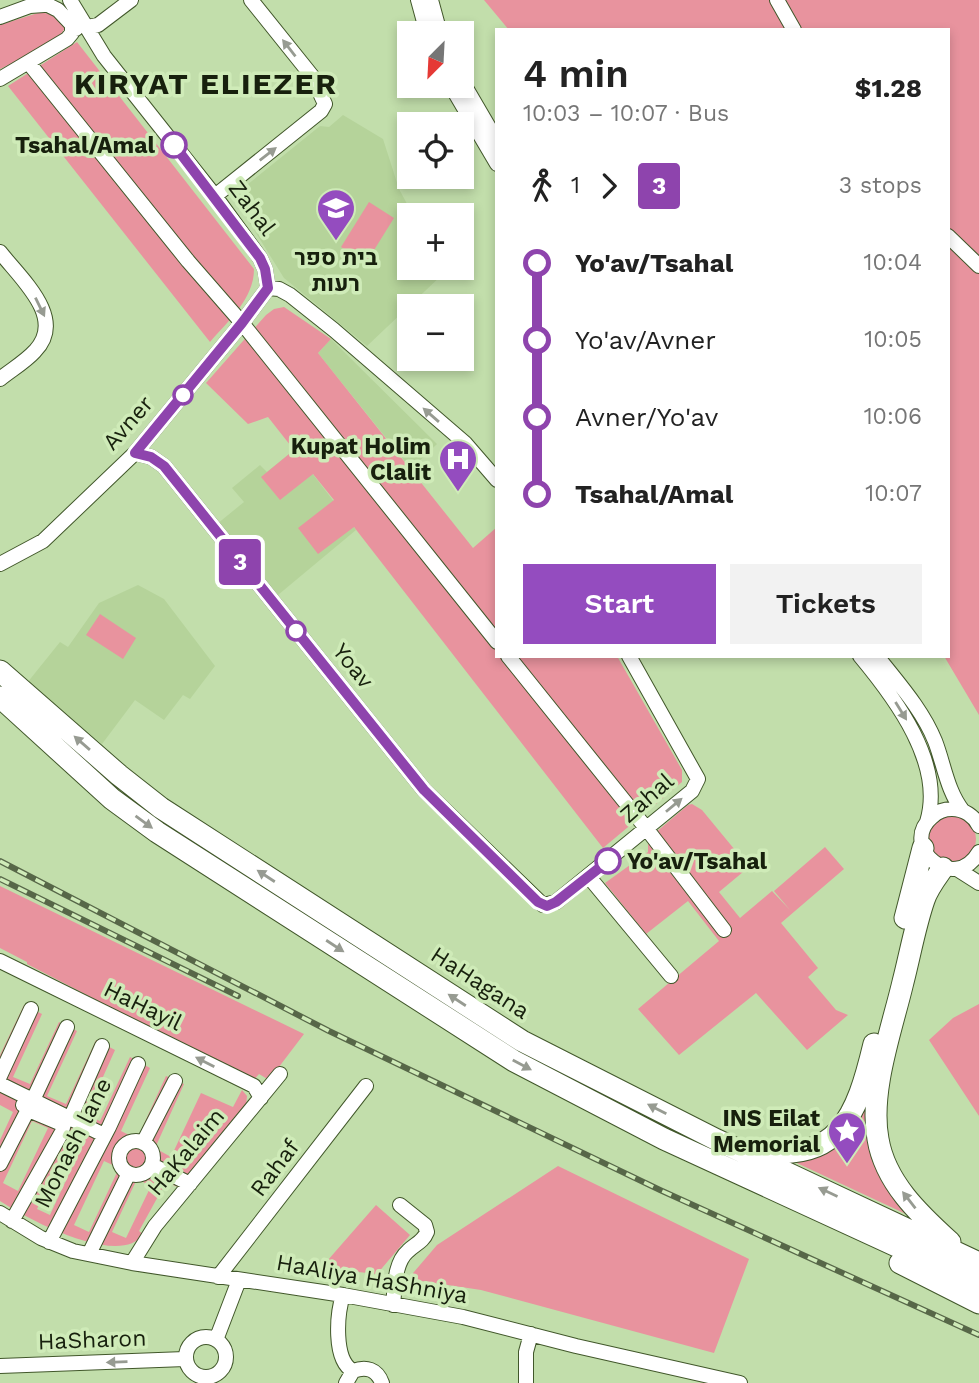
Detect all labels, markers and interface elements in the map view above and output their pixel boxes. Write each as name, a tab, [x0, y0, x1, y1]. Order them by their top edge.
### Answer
north arrow	[397, 21, 474, 98]
map controls	[397, 21, 474, 371]
one-way arrow	[282, 39, 297, 57]
text: 4 min	[523, 52, 629, 96]
district label: KIRYAT ELIEZER	[74, 66, 338, 101]
text: $1.28	[855, 73, 922, 103]
text: 10:03 – 10:07 · Bus	[523, 100, 729, 127]
button: locate	[397, 112, 474, 189]
place label: Tsahal/Amal	[15, 132, 155, 159]
marker: Tsahal/Amal	[161, 132, 187, 158]
one-way arrow	[259, 147, 277, 161]
icon: walk	[523, 167, 561, 205]
icon: forward	[590, 167, 628, 205]
text: 1	[571, 172, 580, 199]
text: 3	[652, 172, 666, 200]
text: 3 stops	[839, 172, 922, 199]
street label: Zahal	[223, 175, 281, 241]
school or university icon: בית ספר רעות	[315, 187, 357, 242]
button: +	[397, 203, 474, 280]
place label: בית ספר רעות	[294, 244, 378, 297]
text: Yo'av/Tsahal	[575, 248, 733, 278]
text: 10:04	[864, 249, 922, 276]
button: −	[397, 294, 474, 371]
one-way arrow	[34, 297, 46, 317]
text: Yo'av/Avner	[575, 325, 716, 355]
text: 10:05	[864, 326, 922, 353]
unlabelled marker	[173, 385, 193, 405]
street label: Avner	[97, 390, 159, 456]
text: Avner/Yo'av	[575, 402, 718, 432]
text: 10:06	[864, 403, 922, 430]
one-way arrow	[423, 408, 440, 423]
place label: Kupat Holim Clalit	[291, 433, 431, 486]
hospital icon: Kupat Holim Clalit	[437, 438, 479, 493]
text: Tsahal/Amal	[575, 479, 733, 509]
text: 10:07	[865, 480, 922, 507]
line badge: 3	[217, 539, 263, 585]
text: 3	[233, 548, 247, 576]
button: Start	[523, 564, 716, 644]
button: Tickets	[730, 564, 922, 644]
unlabelled marker	[286, 621, 306, 641]
street label: Yoav	[327, 638, 379, 694]
one-way arrow	[895, 701, 908, 720]
one-way arrow	[74, 736, 91, 752]
street label: Zahal	[615, 768, 679, 828]
one-way arrow	[665, 798, 683, 813]
one-way arrow	[135, 815, 153, 829]
marker: Yo'av/Tsahal	[595, 848, 621, 874]
place label: Yo'av/Tsahal	[627, 848, 767, 875]
one-way arrow	[257, 870, 276, 883]
one-way arrow	[325, 940, 344, 953]
street label: HaHagana	[426, 941, 534, 1025]
street label: HaHayil	[99, 975, 187, 1037]
one-way arrow	[448, 994, 467, 1007]
one-way arrow	[195, 1056, 215, 1067]
one-way arrow	[512, 1058, 532, 1070]
street label: Monash lane	[29, 1073, 117, 1213]
street label: HaKalaim	[142, 1103, 230, 1201]
one-way arrow	[647, 1104, 667, 1115]
place label: INS Eilat Memorial	[713, 1105, 820, 1158]
place icon: INS Eilat Memorial	[826, 1110, 868, 1165]
street label: Rahaf	[245, 1134, 305, 1202]
one-way arrow	[818, 1187, 839, 1198]
one-way arrow	[901, 1191, 916, 1209]
street label: HaAliya HaShniya	[274, 1249, 470, 1309]
street label: HaSharon	[37, 1325, 147, 1355]
one-way arrow	[106, 1357, 128, 1368]

